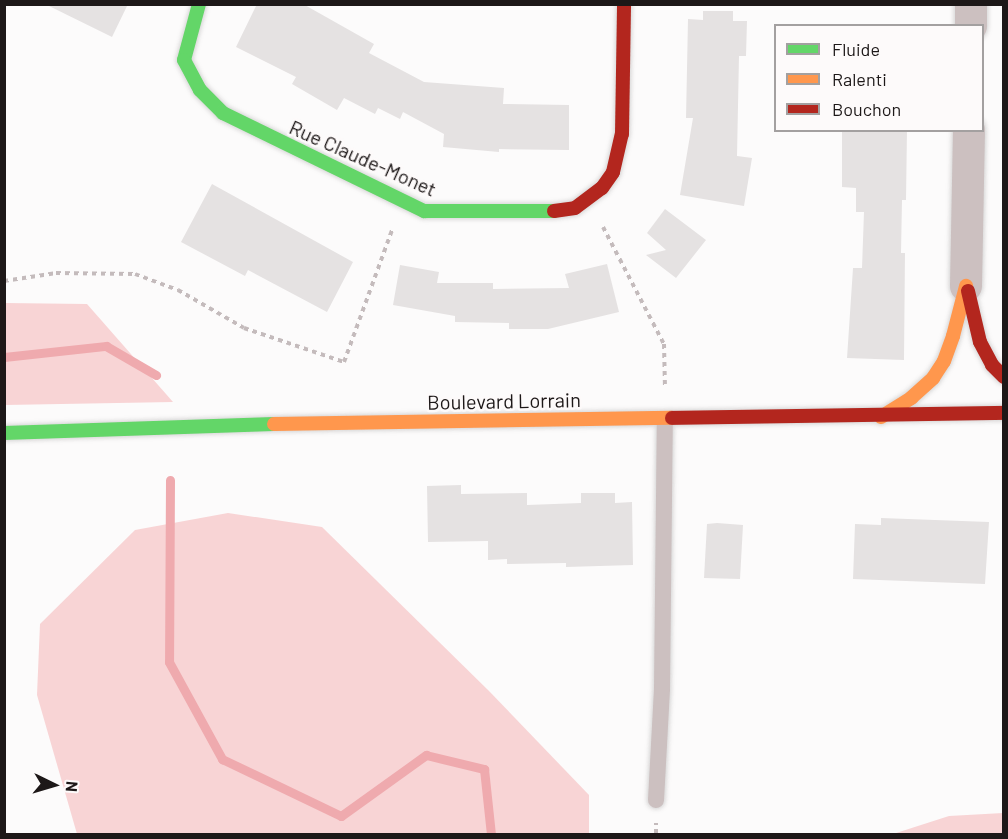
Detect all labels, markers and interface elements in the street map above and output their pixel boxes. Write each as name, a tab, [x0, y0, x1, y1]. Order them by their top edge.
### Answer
legend	[774, 24, 984, 132]
text: Fluide	[832, 38, 880, 60]
text: Ralenti	[832, 68, 887, 90]
text: Bouchon	[832, 98, 901, 120]
street label: Rue Claude-Monet	[286, 115, 440, 201]
street label: Boulevard Lorrain	[427, 388, 581, 414]
north arrow	[24, 755, 84, 815]
text: N	[63, 780, 82, 793]

